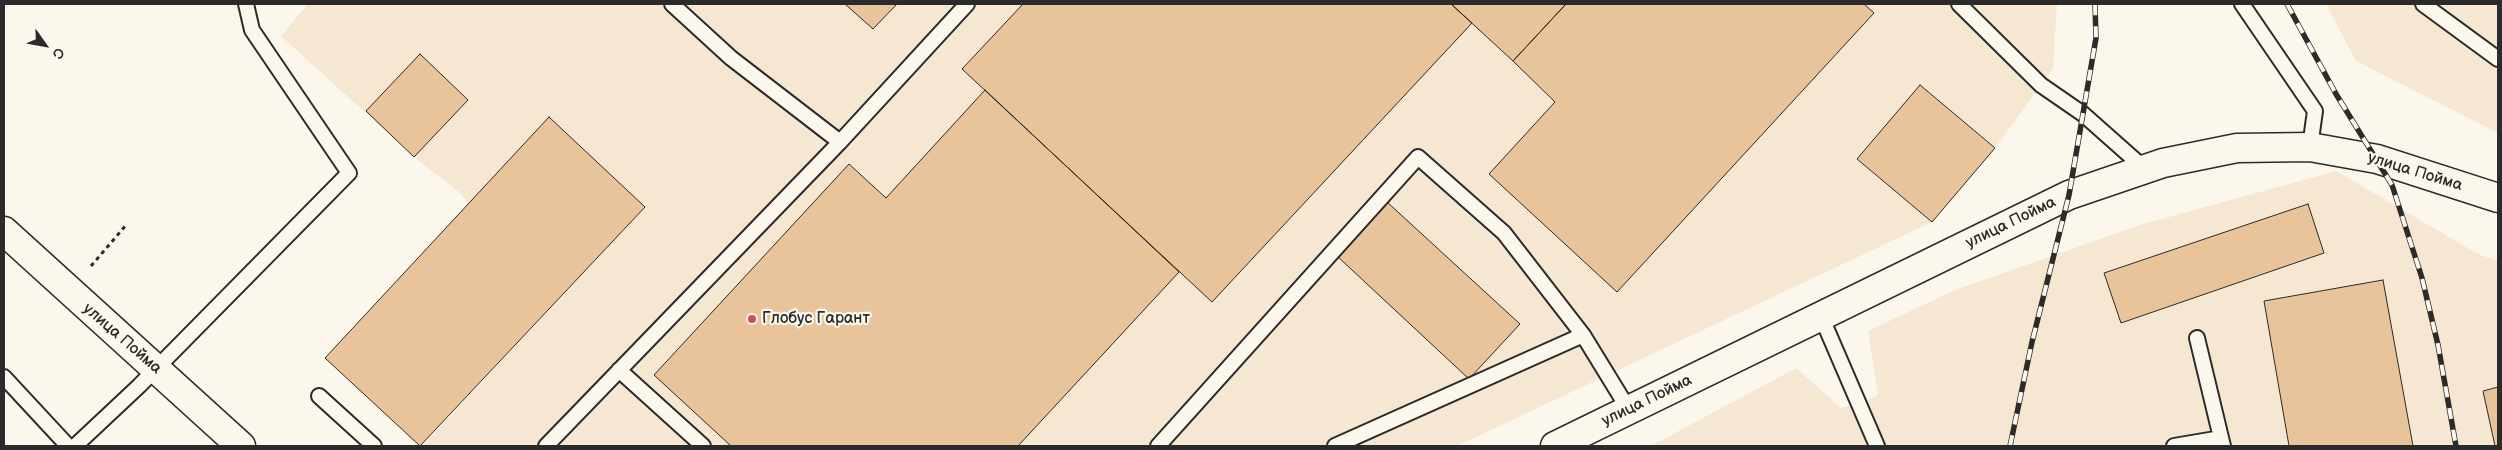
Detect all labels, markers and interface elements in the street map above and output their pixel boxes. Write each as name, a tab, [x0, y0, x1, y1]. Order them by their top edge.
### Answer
north arrow	[20, 20, 70, 70]
text: С	[48, 45, 68, 62]
street label: улица Пойма	[2365, 148, 2465, 196]
street label: улица Пойма	[1963, 193, 2059, 253]
street label: улица Пойма	[79, 300, 165, 378]
place label: Глобус Гарант	[762, 309, 870, 329]
marker: Глобус Гарант	[746, 313, 758, 325]
street label: улица Пойма	[1599, 371, 1695, 431]

